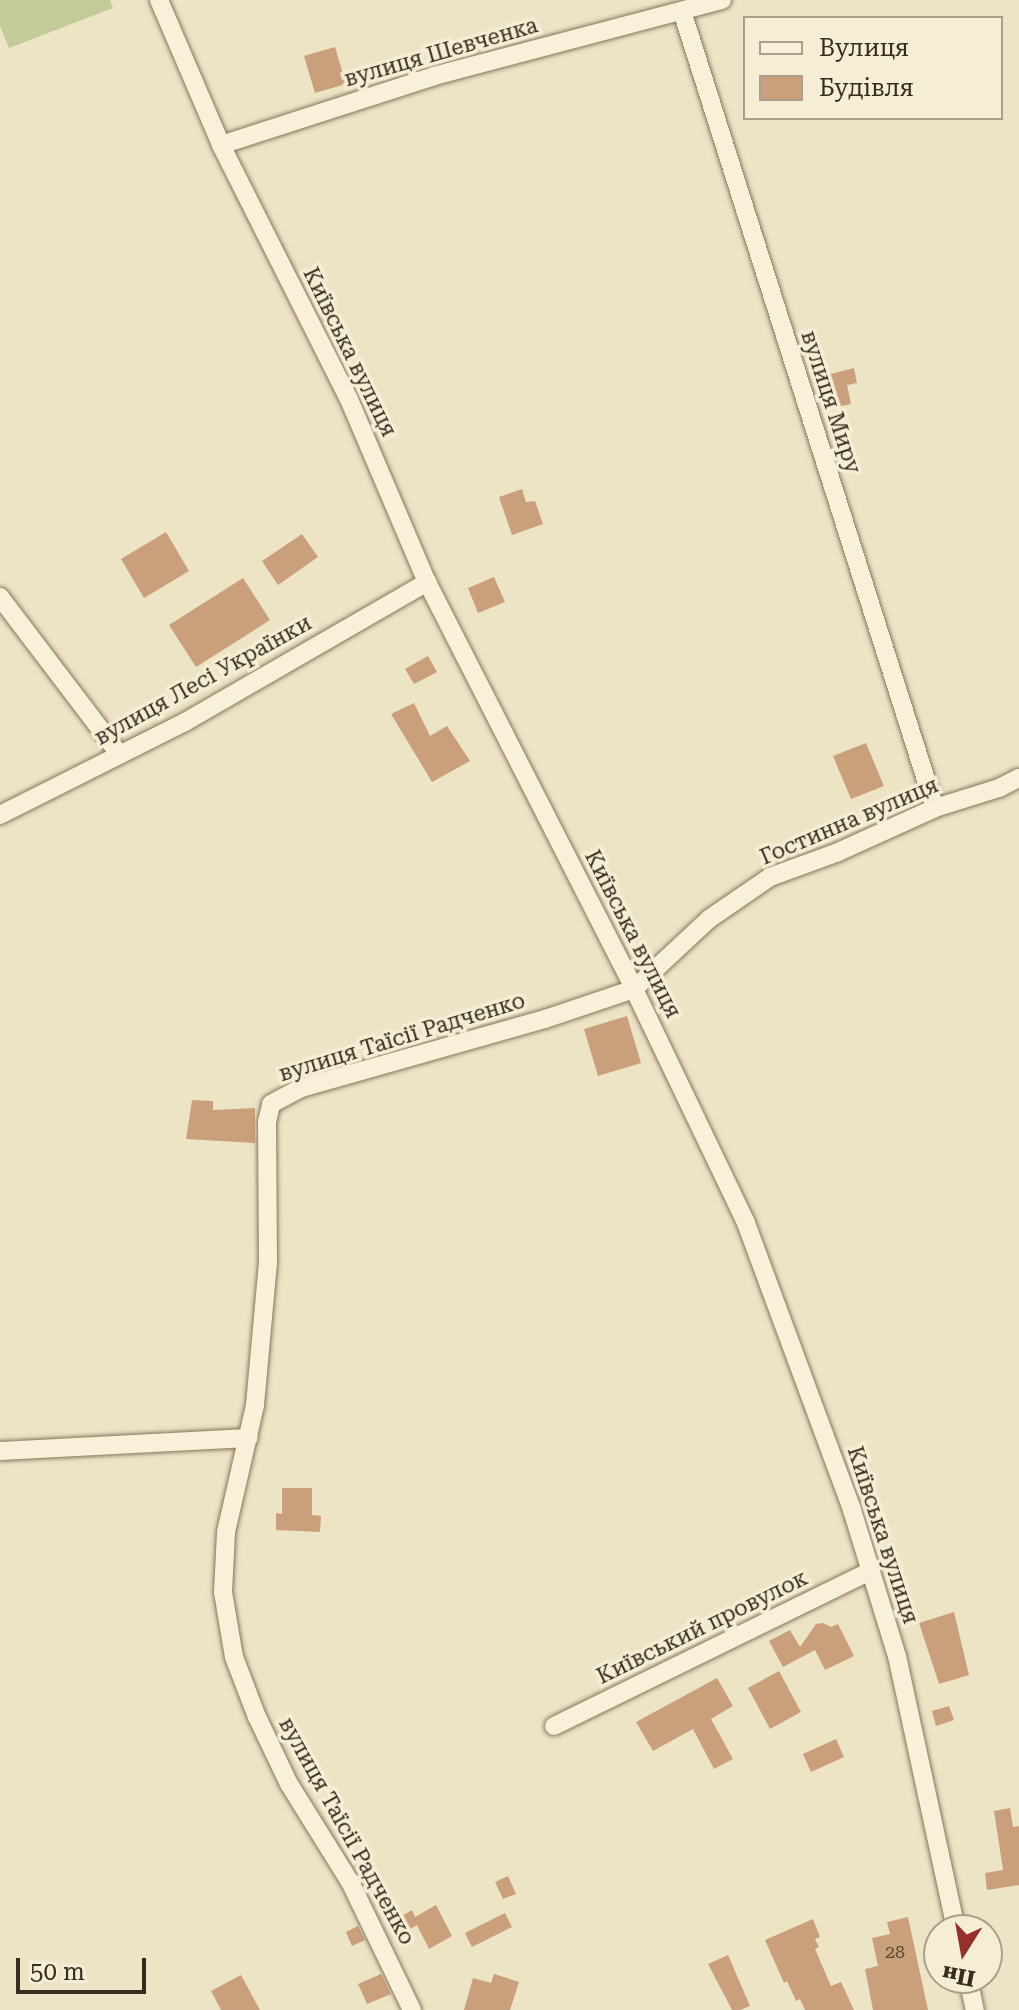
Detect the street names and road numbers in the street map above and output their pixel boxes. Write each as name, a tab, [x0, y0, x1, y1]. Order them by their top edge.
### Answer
street label: вулиця Шевченка	[341, 12, 541, 92]
street label: Київська вулиця	[298, 263, 402, 441]
street label: вулиця Миру	[796, 327, 866, 477]
street label: вулиця Лесі Українки	[90, 609, 316, 751]
street label: Гостинна вулиця	[756, 772, 942, 870]
street label: Київська вулиця	[579, 846, 687, 1022]
street label: вулиця Таїсії Радченко	[276, 987, 528, 1087]
street label: Київська вулиця	[842, 1443, 924, 1627]
street label: Київський провулок	[592, 1564, 812, 1690]
street label: вулиця Таїсії Радченко	[273, 1713, 421, 1949]

